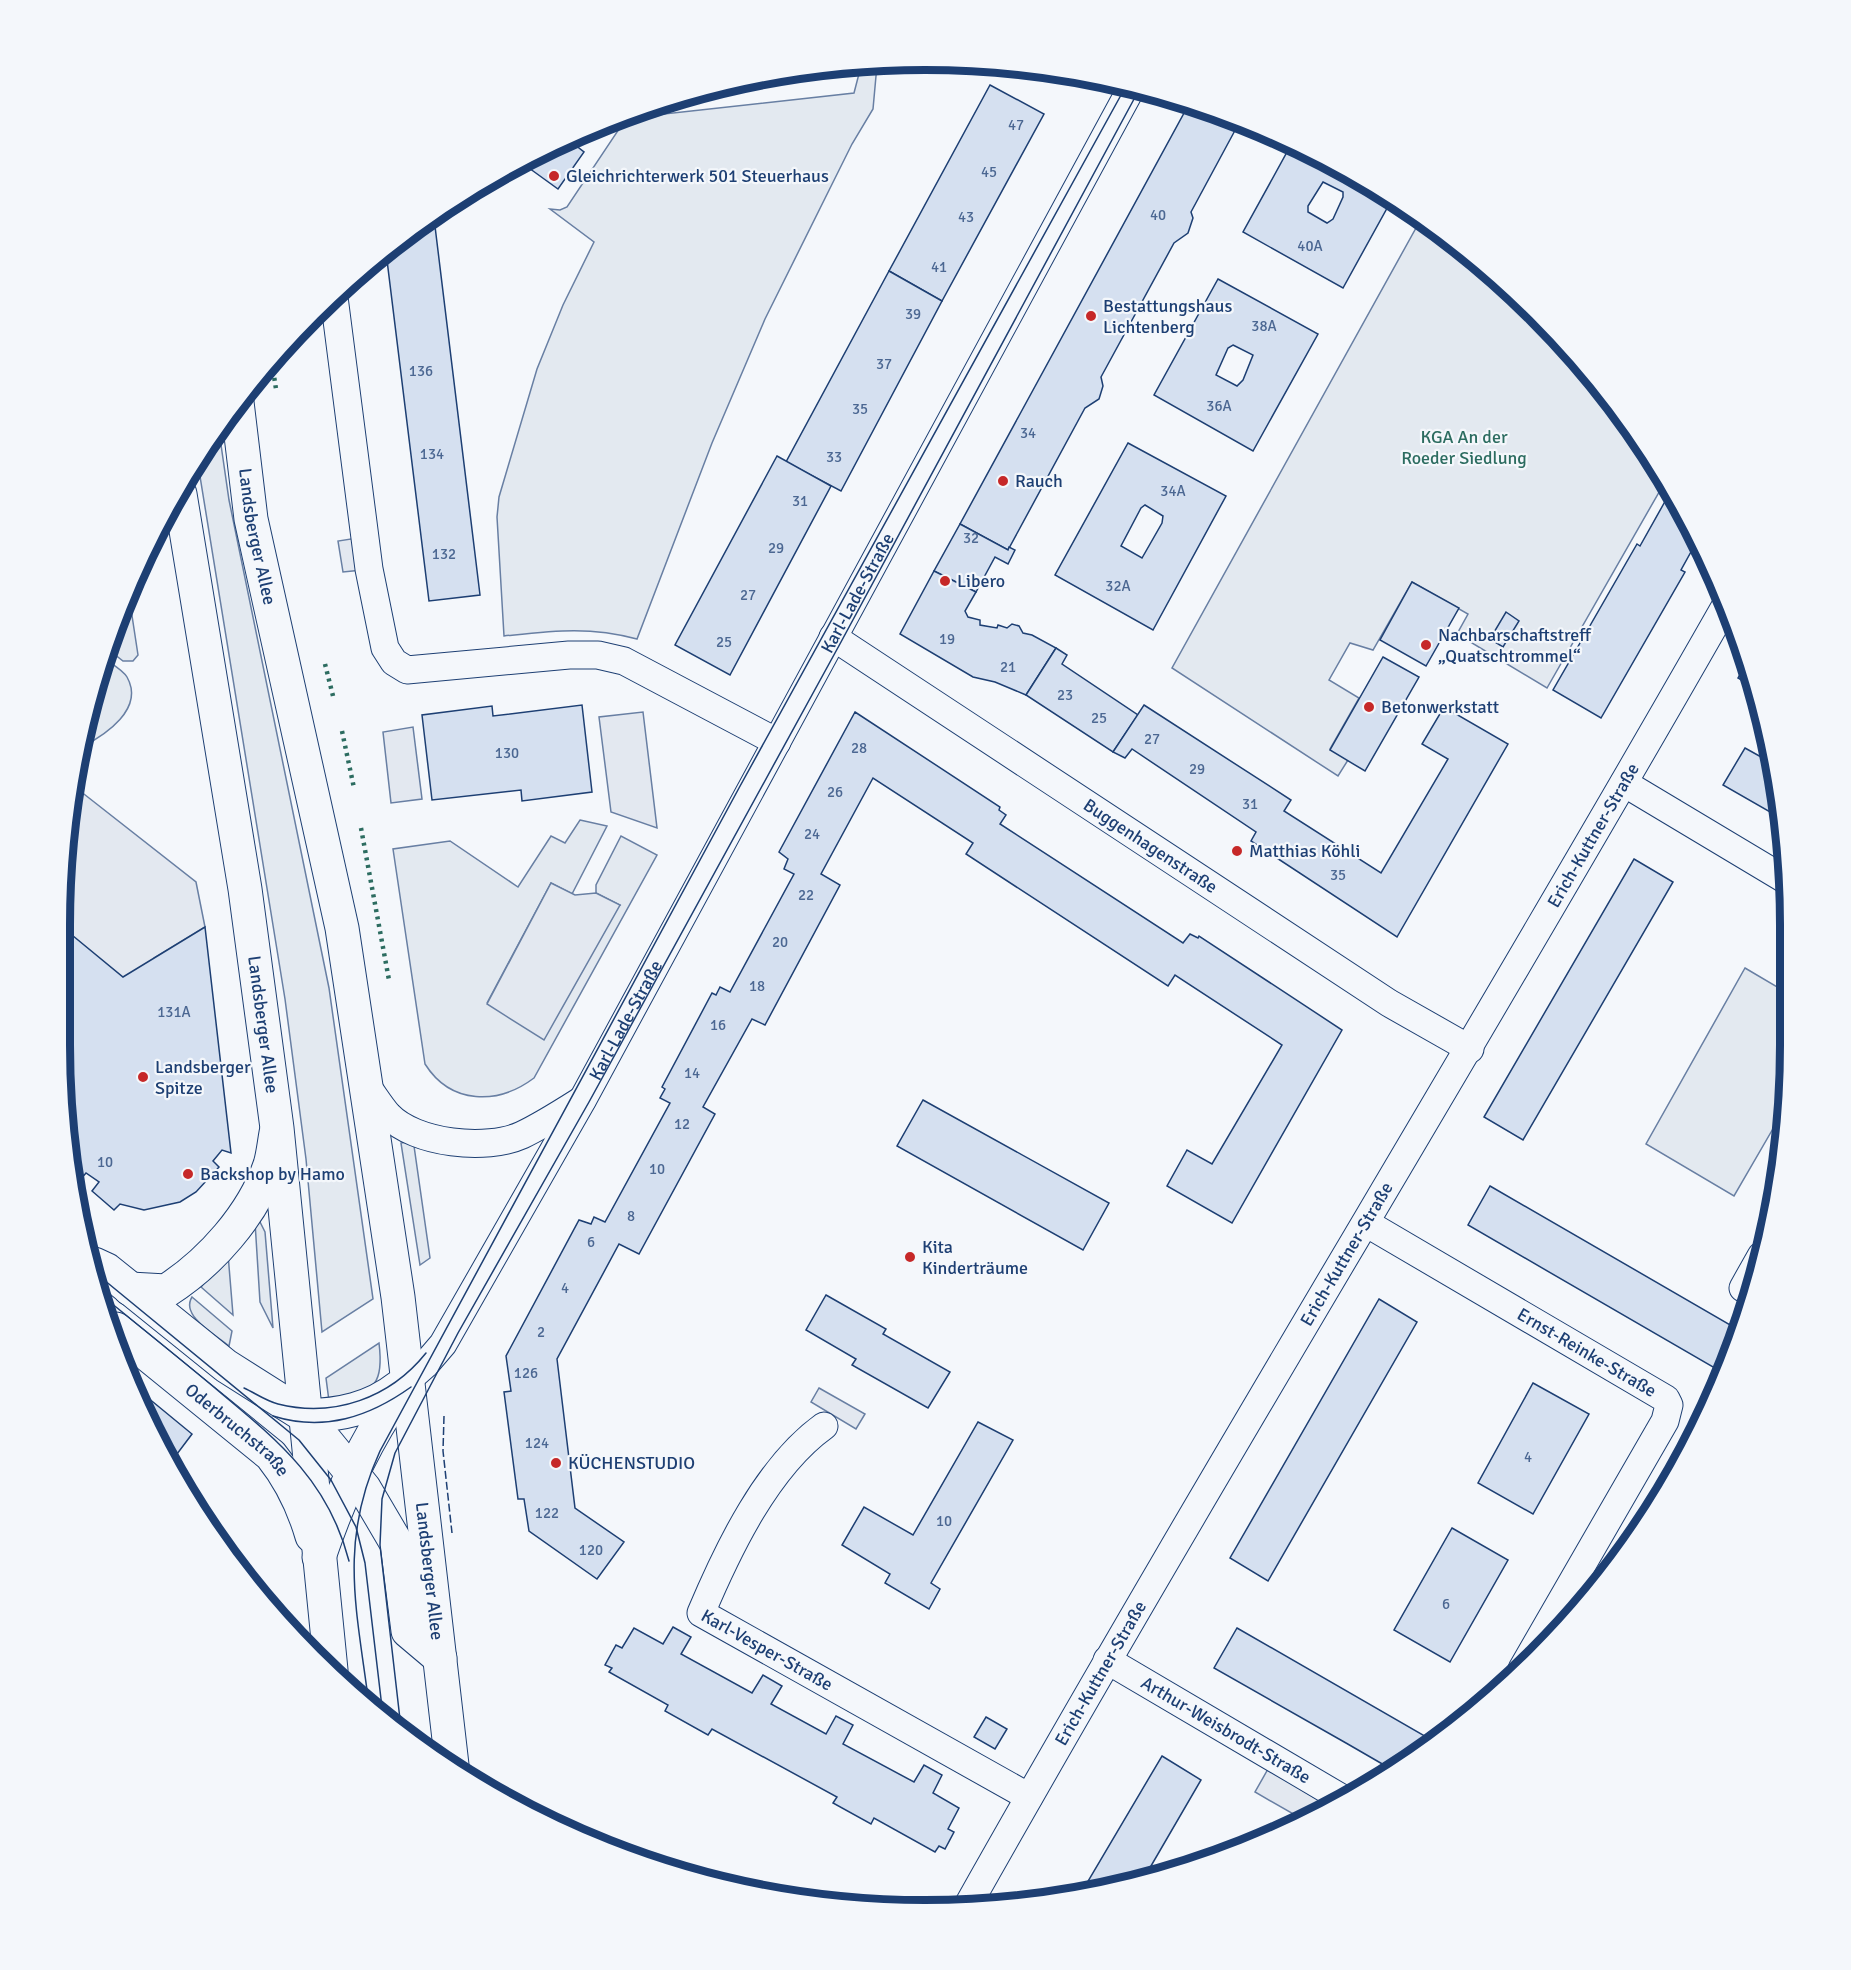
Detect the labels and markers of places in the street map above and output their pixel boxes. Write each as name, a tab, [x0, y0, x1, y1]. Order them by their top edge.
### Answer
place label: Gleichrichterwerk 501 Steuerhaus	[566, 165, 829, 187]
marker: Gleichrichterwerk 501 Steuerhaus	[547, 169, 561, 183]
place label: Bestattungshaus Lichtenberg	[1103, 295, 1232, 338]
marker: Bestattungshaus Lichtenberg	[1084, 309, 1098, 323]
place label: Rauch	[1015, 470, 1063, 492]
marker: Rauch	[996, 474, 1010, 488]
place label: Libero	[957, 570, 1005, 592]
marker: Libero	[938, 574, 952, 588]
place label: Nachbarschaftstreff „Quatschtrommel“	[1438, 624, 1592, 667]
marker: Nachbarschaftstreff „Quatschtrommel“	[1419, 638, 1433, 652]
place label: Betonwerkstatt	[1381, 696, 1499, 718]
marker: Betonwerkstatt	[1362, 700, 1376, 714]
place label: Matthias Köhli	[1249, 840, 1360, 862]
marker: Matthias Köhli	[1230, 844, 1244, 858]
place label: Landsberger Spitze	[155, 1056, 251, 1099]
marker: Landsberger Spitze	[136, 1070, 150, 1084]
place label: Backshop by Hamo	[200, 1163, 345, 1185]
marker: Backshop by Hamo	[181, 1167, 195, 1181]
place label: Kita Kinderträume	[922, 1236, 1028, 1279]
marker: Kita Kinderträume	[903, 1250, 917, 1264]
place label: KÜCHENSTUDIO	[568, 1452, 695, 1474]
marker: KÜCHENSTUDIO	[549, 1456, 563, 1470]

